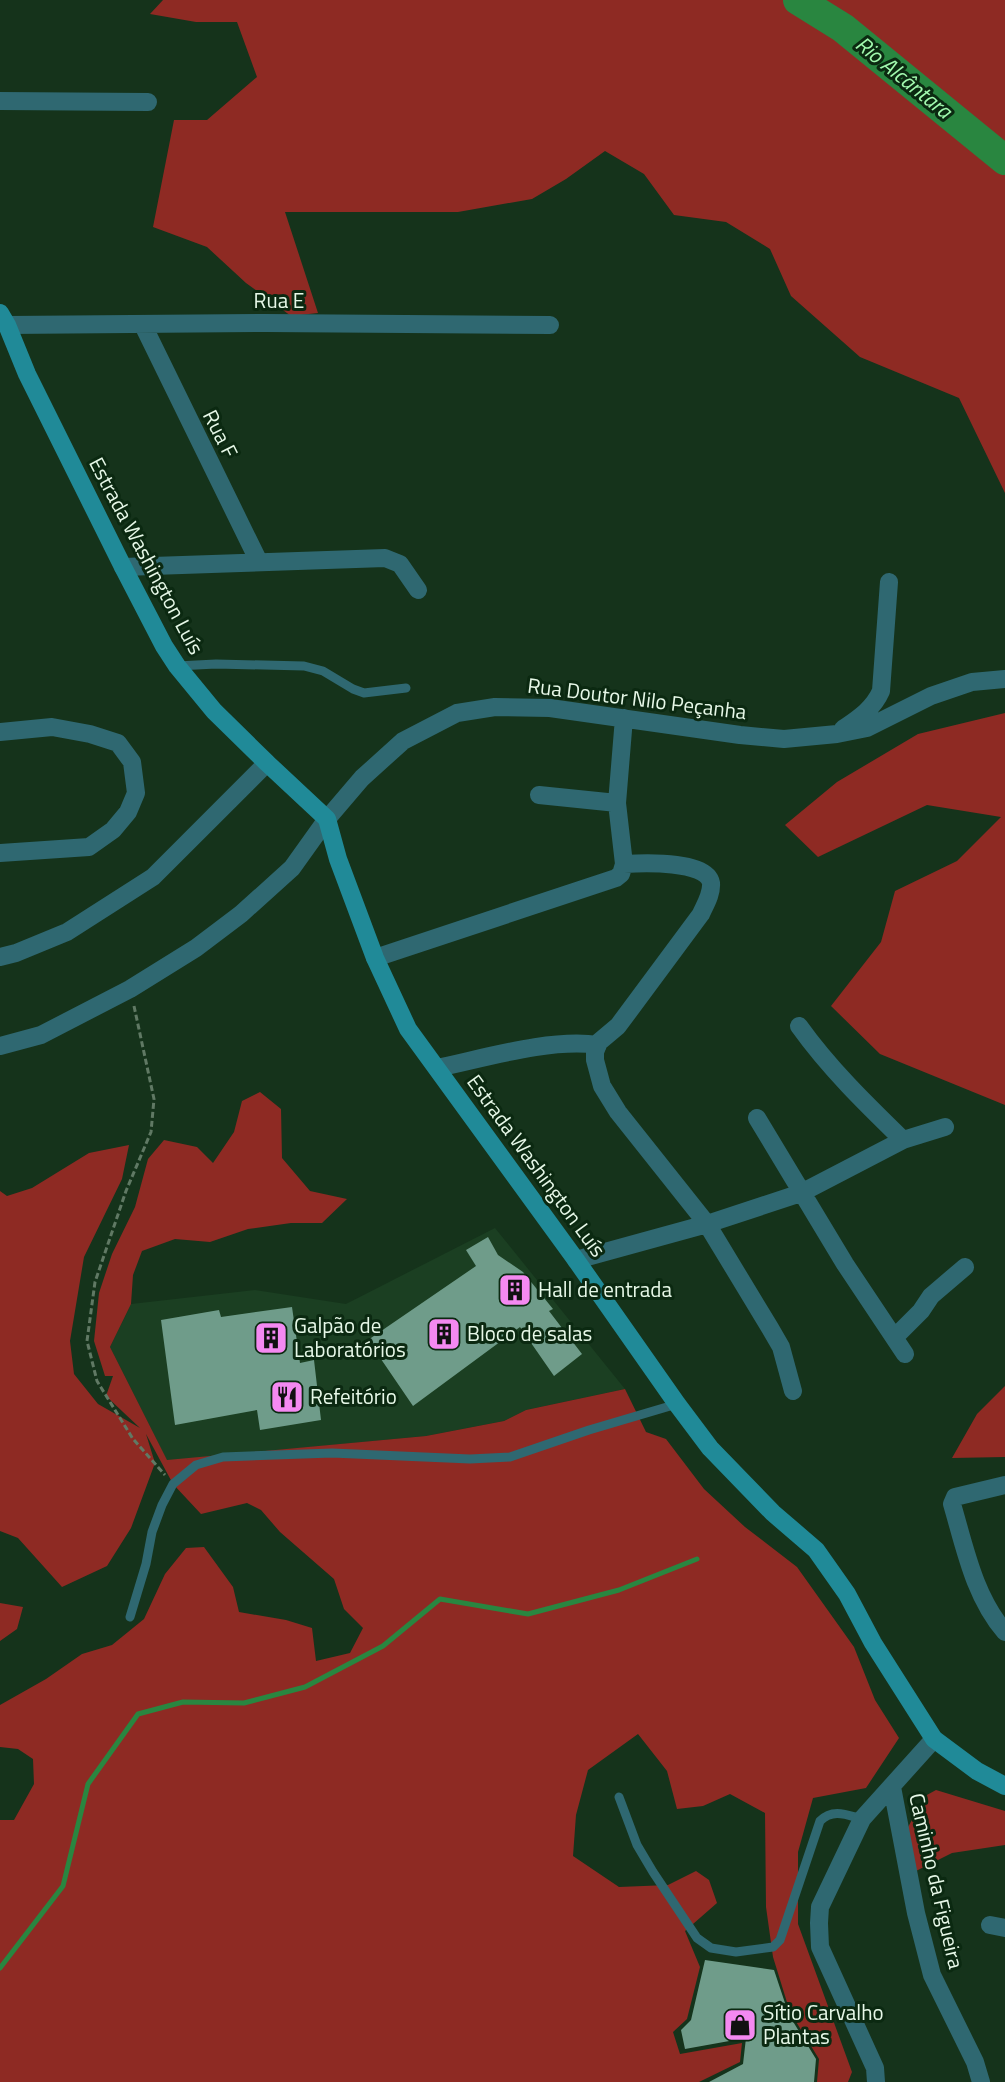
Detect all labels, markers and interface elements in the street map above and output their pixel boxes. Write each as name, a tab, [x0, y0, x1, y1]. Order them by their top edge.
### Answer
water label: Rio Alcântara	[848, 27, 961, 128]
street label: Rua E	[254, 284, 304, 316]
street label: Rua F	[195, 404, 247, 463]
street label: Estrada Washington Luís	[81, 451, 212, 660]
street label: Rua Doutor Nilo Peçanha	[526, 669, 749, 727]
street label: Estrada Washington Luís	[459, 1067, 614, 1263]
building icon: Hall de entrada	[497, 1272, 533, 1308]
place label: Hall de entrada	[538, 1273, 672, 1305]
place label: Galpão de Laboratórios	[294, 1309, 406, 1365]
building icon: Bloco de salas	[426, 1316, 462, 1352]
place label: Bloco de salas	[467, 1317, 592, 1349]
building icon: Galpão de Laboratórios	[253, 1320, 289, 1356]
restaurant icon: Refeitório	[269, 1379, 305, 1415]
place label: Refeitório	[310, 1380, 397, 1412]
street label: Caminho da Figueira	[901, 1790, 973, 1972]
place label: Sítio Carvalho Plantas	[763, 1996, 884, 2052]
shop icon: Sítio Carvalho Plantas	[722, 2007, 758, 2043]

